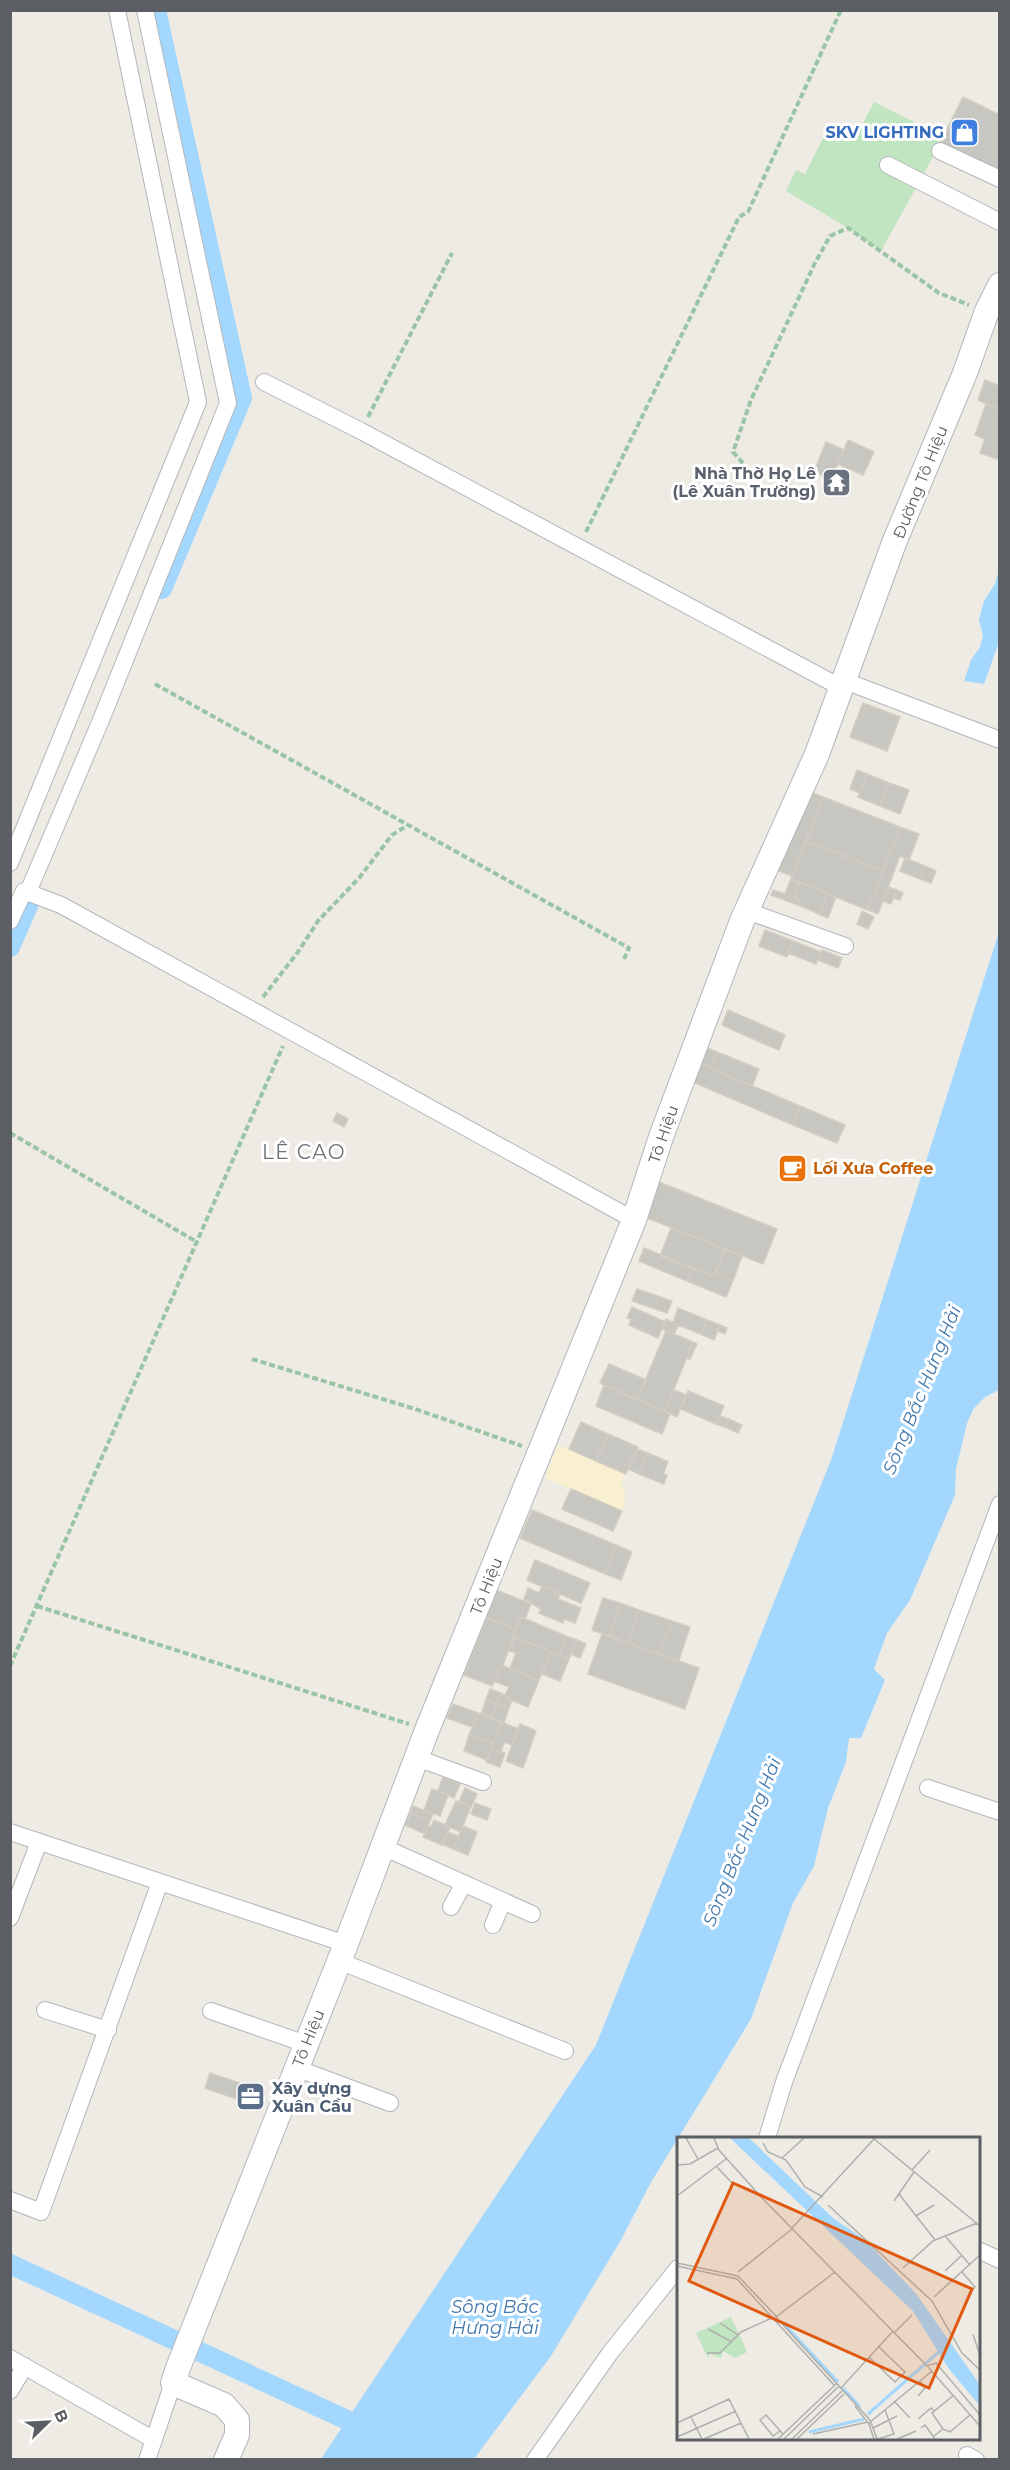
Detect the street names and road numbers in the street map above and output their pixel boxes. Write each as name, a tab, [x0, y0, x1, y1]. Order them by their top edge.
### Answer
street label: Đường Tô Hiệu	[889, 423, 952, 541]
street label: Tô Hiệu	[645, 1103, 682, 1166]
street label: Tô Hiệu	[466, 1555, 507, 1618]
street label: Tô Hiệu	[288, 2007, 329, 2070]

